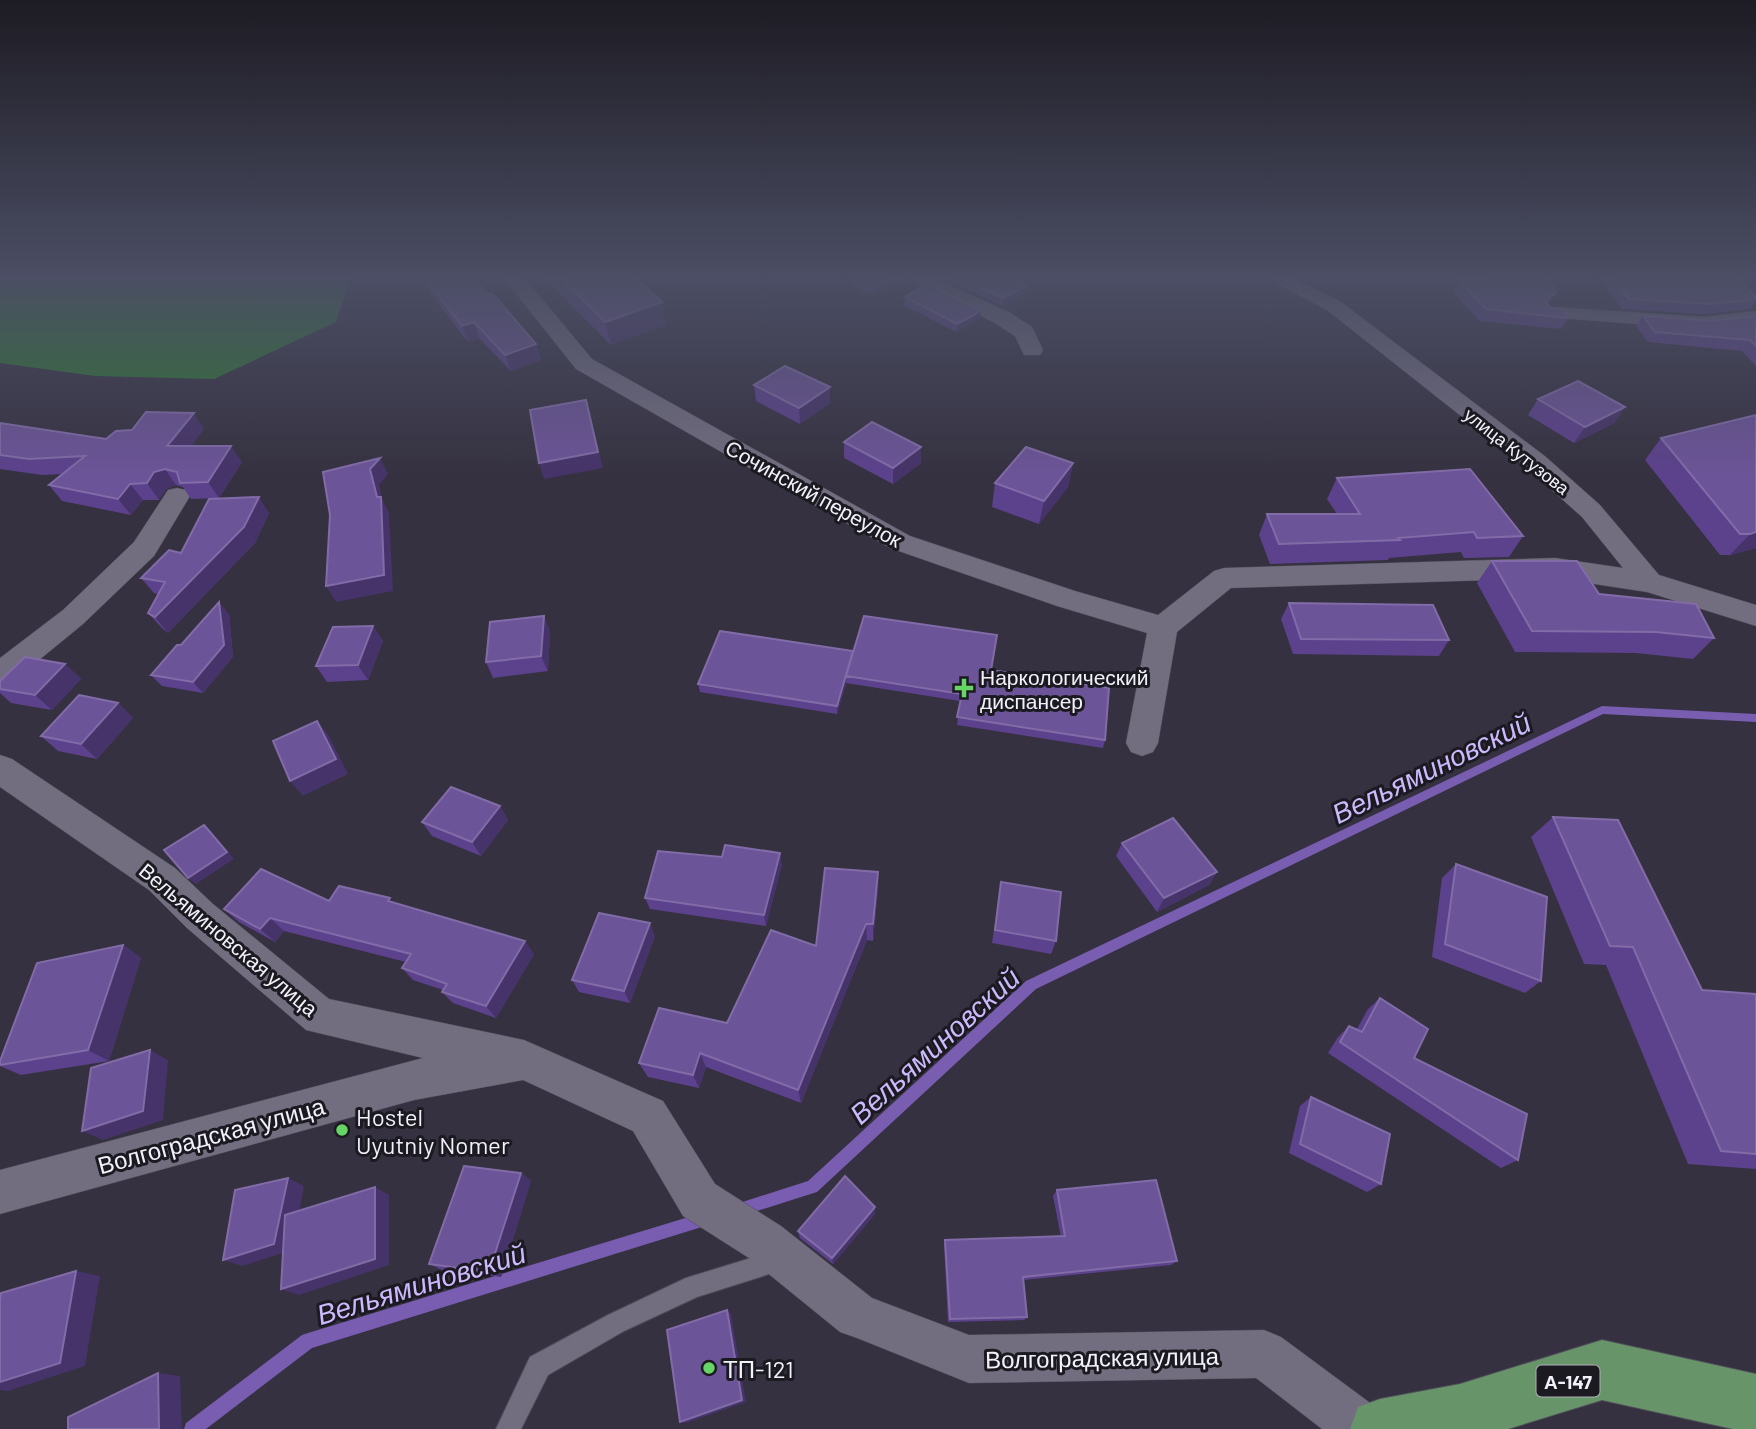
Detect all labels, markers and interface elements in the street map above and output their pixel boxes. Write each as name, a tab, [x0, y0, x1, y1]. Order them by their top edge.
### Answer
street label: улица Кутузова	[1460, 403, 1575, 500]
street label: Сочинский переулок	[722, 434, 907, 552]
place label: Наркологический диспансер	[980, 664, 1149, 713]
marker: Наркологический диспансер	[954, 678, 974, 698]
water label: Вельяминовский	[1326, 704, 1536, 830]
street label: Вельяминовская улица	[135, 857, 323, 1021]
water label: Вельяминовский	[842, 960, 1026, 1130]
street label: Волгоградская улица	[94, 1091, 328, 1179]
place label: Hostel Uyutniy Nomer	[356, 1102, 510, 1159]
marker: Hostel Uyutniy Nomer	[334, 1122, 350, 1138]
water label: Вельяминовский	[312, 1235, 530, 1331]
street label: Волгоградская улица	[985, 1340, 1220, 1374]
place label: ТП-121	[723, 1354, 794, 1383]
marker: ТП-121	[701, 1360, 717, 1376]
road number: А-147	[1536, 1366, 1600, 1396]

